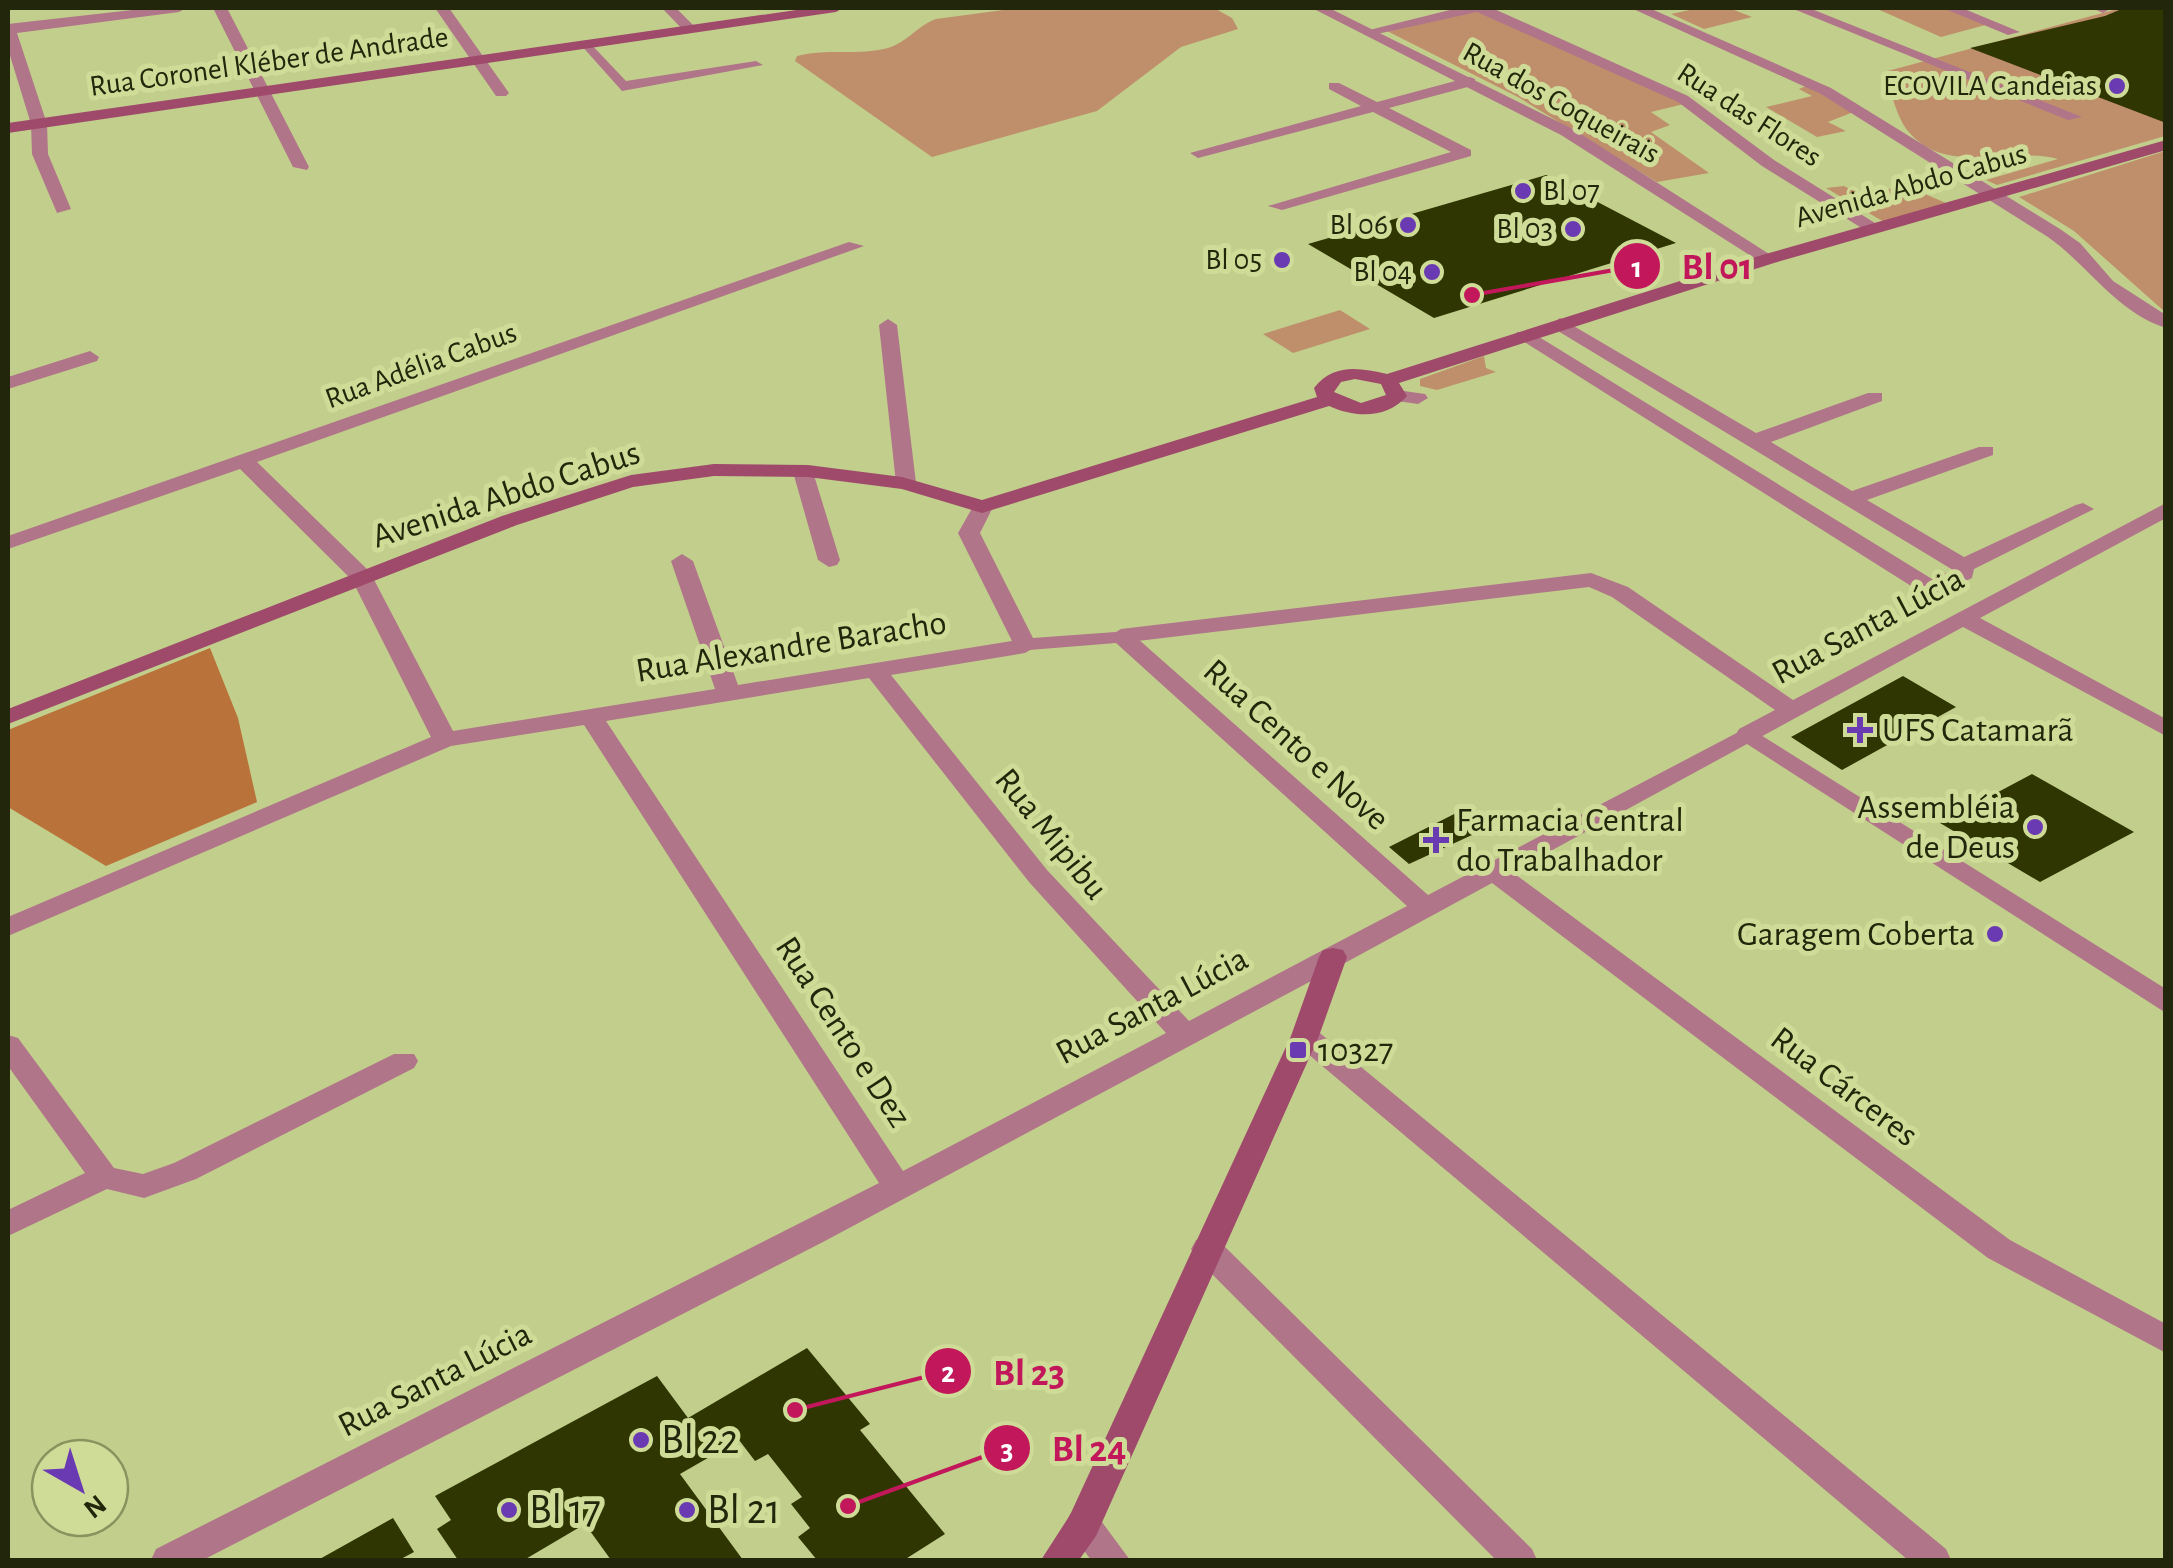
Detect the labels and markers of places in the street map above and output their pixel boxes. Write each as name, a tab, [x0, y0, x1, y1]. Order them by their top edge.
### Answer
place label: ECOVILA Candeias	[1883, 71, 2097, 101]
marker: ECOVILA Candeias	[2106, 75, 2128, 97]
place label: Bl 07	[1543, 176, 1600, 206]
marker: Bl 07	[1512, 180, 1534, 202]
place label: Bl 06	[1330, 210, 1388, 240]
marker: Bl 06	[1397, 214, 1419, 236]
place label: Bl 03	[1496, 214, 1553, 244]
marker: Bl 03	[1562, 218, 1584, 240]
callout: Bl 01	[1612, 232, 1773, 300]
place label: Bl 05	[1205, 245, 1262, 275]
marker: Bl 05	[1271, 249, 1293, 271]
place label: Bl 04	[1353, 257, 1412, 287]
marker: Bl 04	[1421, 261, 1443, 283]
place label: UFS Catamarã	[1882, 713, 2074, 748]
marker: UFS Catamarã	[1847, 717, 1873, 743]
place label: Assembléia de Deus	[1857, 790, 2015, 865]
place label: Farmacia Central do Trabalhador	[1456, 803, 1684, 878]
marker: Assembléia de Deus	[2024, 816, 2046, 838]
marker: Farmacia Central do Trabalhador	[1425, 829, 1447, 851]
place label: Garagem Coberta	[1737, 917, 1975, 952]
marker: Garagem Coberta	[1984, 923, 2006, 945]
place label: 10327	[1318, 1033, 1393, 1068]
marker: 10327	[1287, 1039, 1309, 1061]
callout: Bl 23	[923, 1337, 1085, 1405]
callout: Bl 24	[982, 1414, 1146, 1482]
place label: Bl 22	[661, 1419, 739, 1461]
marker: Bl 22	[630, 1429, 652, 1451]
place label: Bl 17	[529, 1489, 601, 1531]
place label: Bl 21	[707, 1489, 780, 1531]
marker: Bl 17	[498, 1499, 520, 1521]
marker: Bl 21	[676, 1499, 698, 1521]

